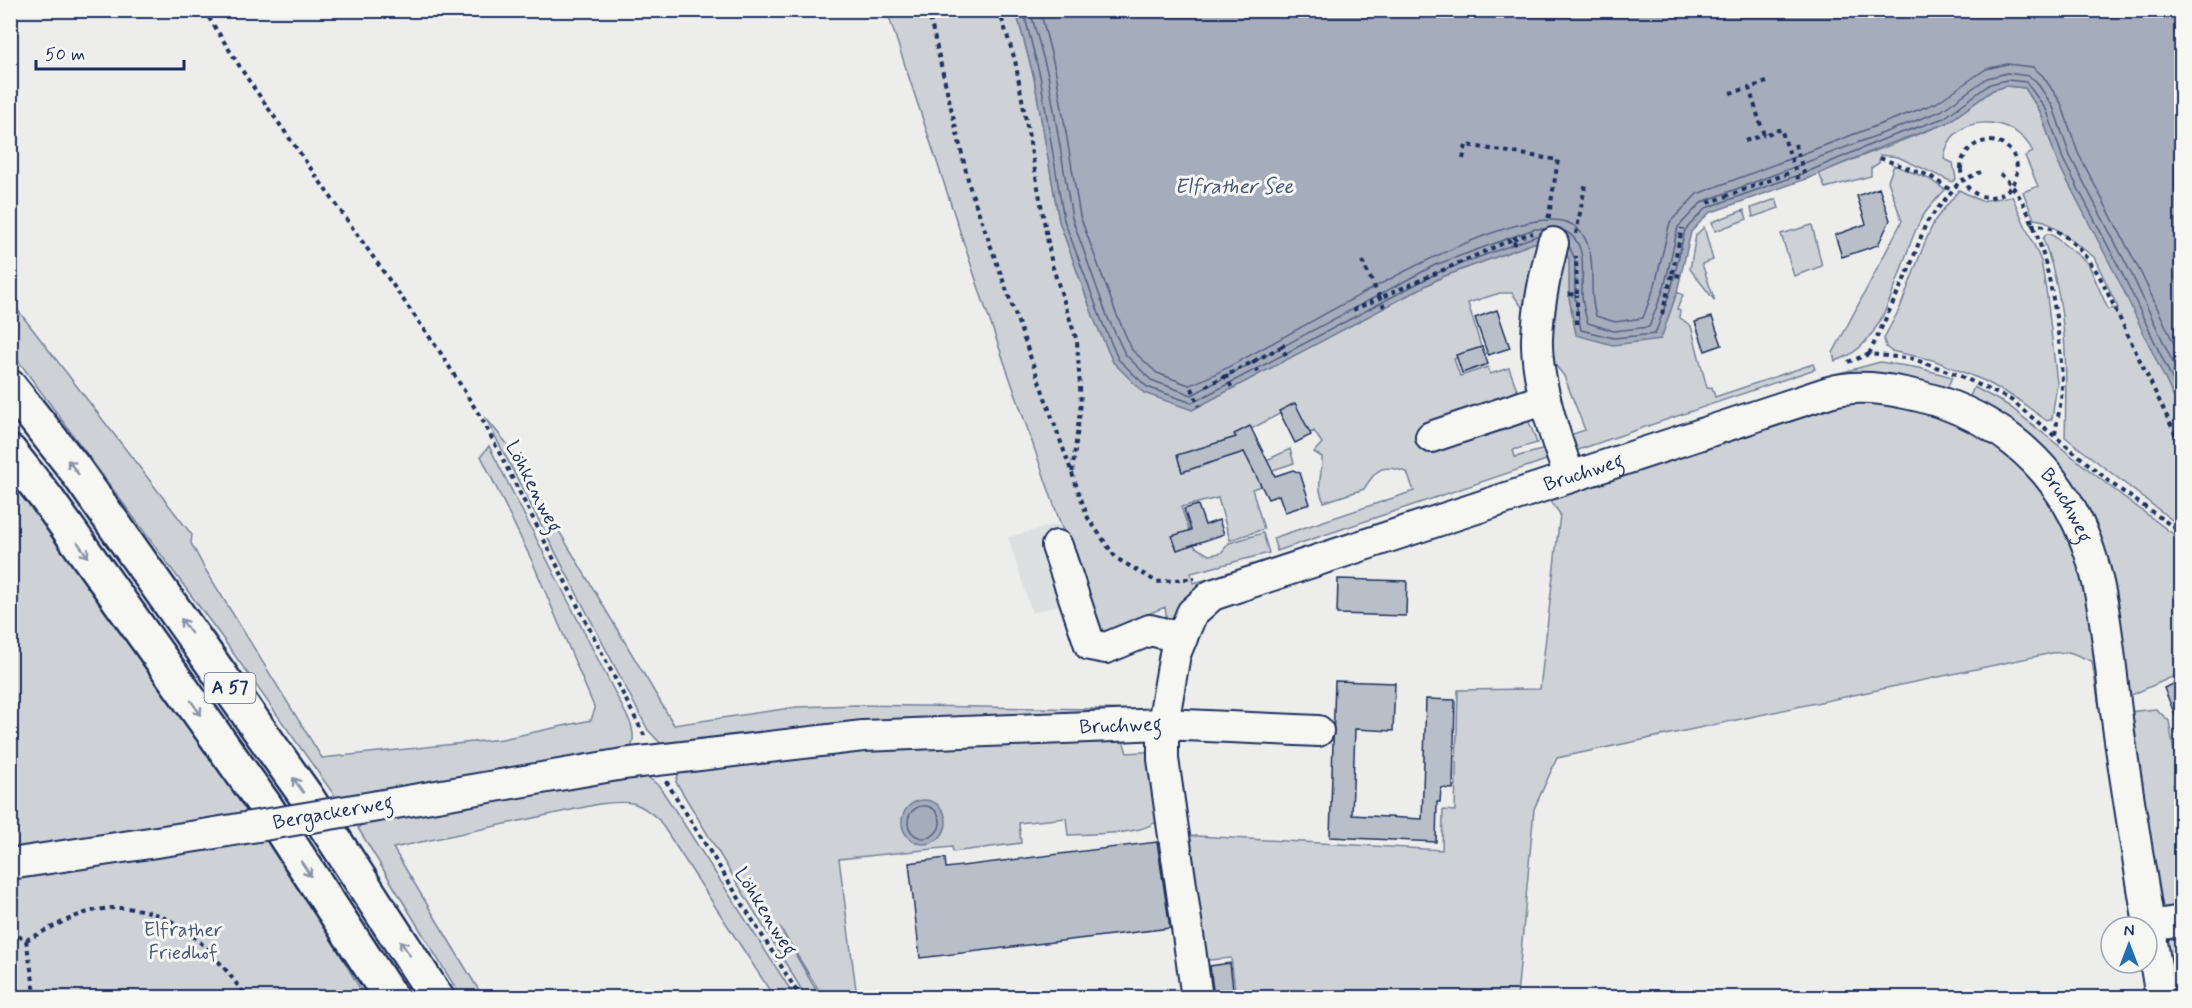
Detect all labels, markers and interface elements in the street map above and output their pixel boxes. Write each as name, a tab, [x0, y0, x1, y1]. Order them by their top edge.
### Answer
scale bar	[36, 33, 184, 71]
text: 50 m	[45, 43, 85, 67]
water label: Elfrather See	[1175, 173, 1294, 201]
street label: Löhkenweg	[497, 436, 568, 539]
street label: Bruchweg	[1540, 447, 1628, 498]
one-way arrow	[66, 459, 79, 475]
street label: Bruchweg	[2034, 462, 2098, 548]
one-way arrow	[77, 541, 89, 557]
one-way arrow	[180, 618, 192, 635]
road number: A 57	[204, 673, 256, 703]
one-way arrow	[190, 700, 202, 716]
street label: Bruchweg	[1079, 711, 1163, 741]
one-way arrow	[292, 778, 304, 794]
street label: Bergackerweg	[271, 789, 396, 839]
one-way arrow	[301, 860, 313, 877]
street label: Löhkenweg	[725, 863, 803, 963]
north arrow	[2099, 915, 2159, 975]
park label: Elfrather Friedhof	[143, 917, 223, 967]
text: N	[2124, 921, 2134, 942]
one-way arrow	[399, 940, 411, 957]

